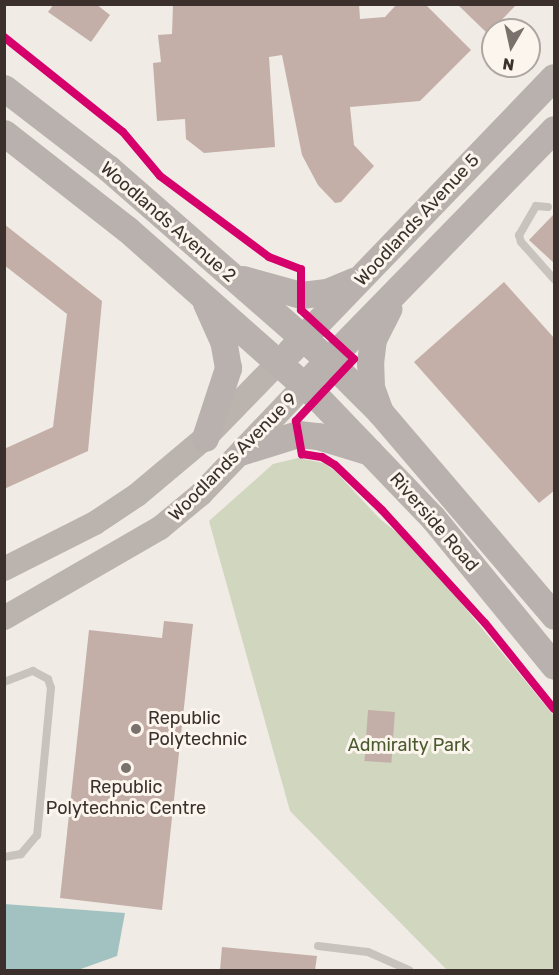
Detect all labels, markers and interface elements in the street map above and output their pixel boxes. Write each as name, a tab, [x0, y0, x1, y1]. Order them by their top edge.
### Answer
north arrow	[481, 18, 541, 78]
text: N	[501, 54, 516, 75]
street label: Woodlands Avenue 5	[350, 149, 484, 291]
street label: Woodlands Avenue 2	[96, 157, 240, 287]
street label: Woodlands Avenue 9	[164, 388, 302, 526]
street label: Riverside Road	[385, 468, 483, 576]
place label: Republic Polytechnic	[148, 708, 247, 750]
marker: Republic Polytechnic	[129, 722, 143, 736]
park label: Admiralty Park	[348, 734, 470, 756]
marker: Republic Polytechnic Centre	[119, 761, 133, 775]
place label: Republic Polytechnic Centre	[46, 777, 206, 820]

